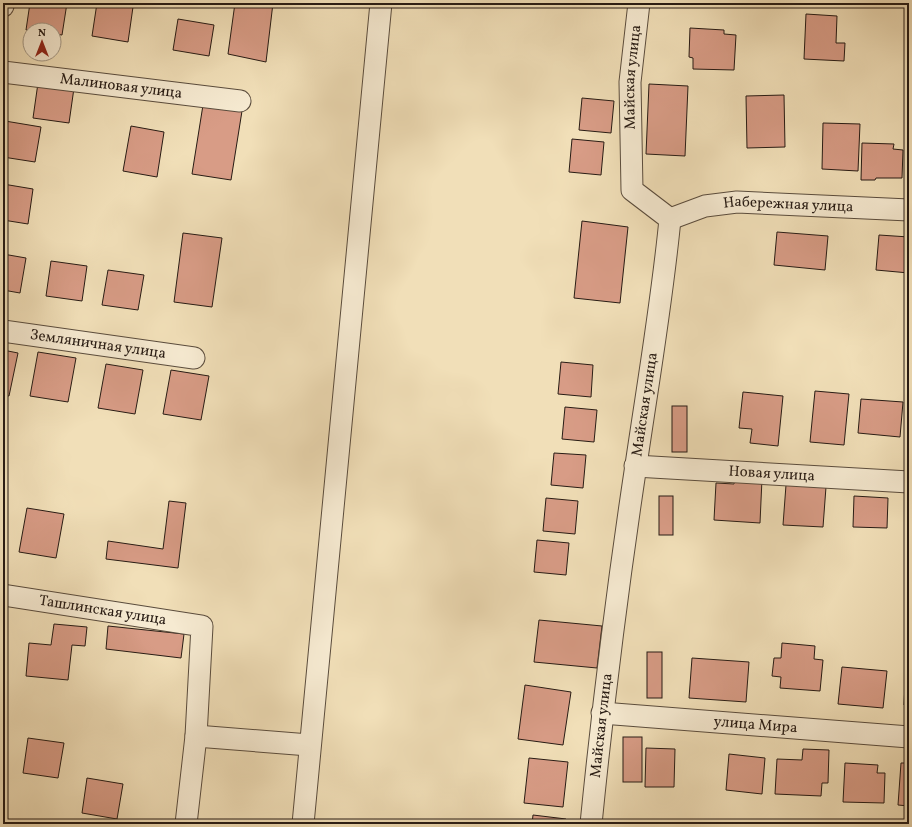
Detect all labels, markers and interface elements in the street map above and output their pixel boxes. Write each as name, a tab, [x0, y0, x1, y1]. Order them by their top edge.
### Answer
north arrow	[22, 22, 62, 62]
street label: Майская улица	[619, 24, 647, 130]
text: N	[38, 26, 46, 41]
street label: Малиновая улица	[59, 69, 184, 104]
street label: Набережная улица	[722, 191, 854, 218]
street label: Земляничная улица	[29, 324, 167, 364]
street label: Майская улица	[627, 351, 663, 458]
street label: Новая улица	[728, 461, 816, 487]
street label: Ташлинская улица	[38, 590, 168, 631]
street label: Майская улица	[585, 672, 618, 779]
street label: улица Мира	[713, 711, 798, 739]

